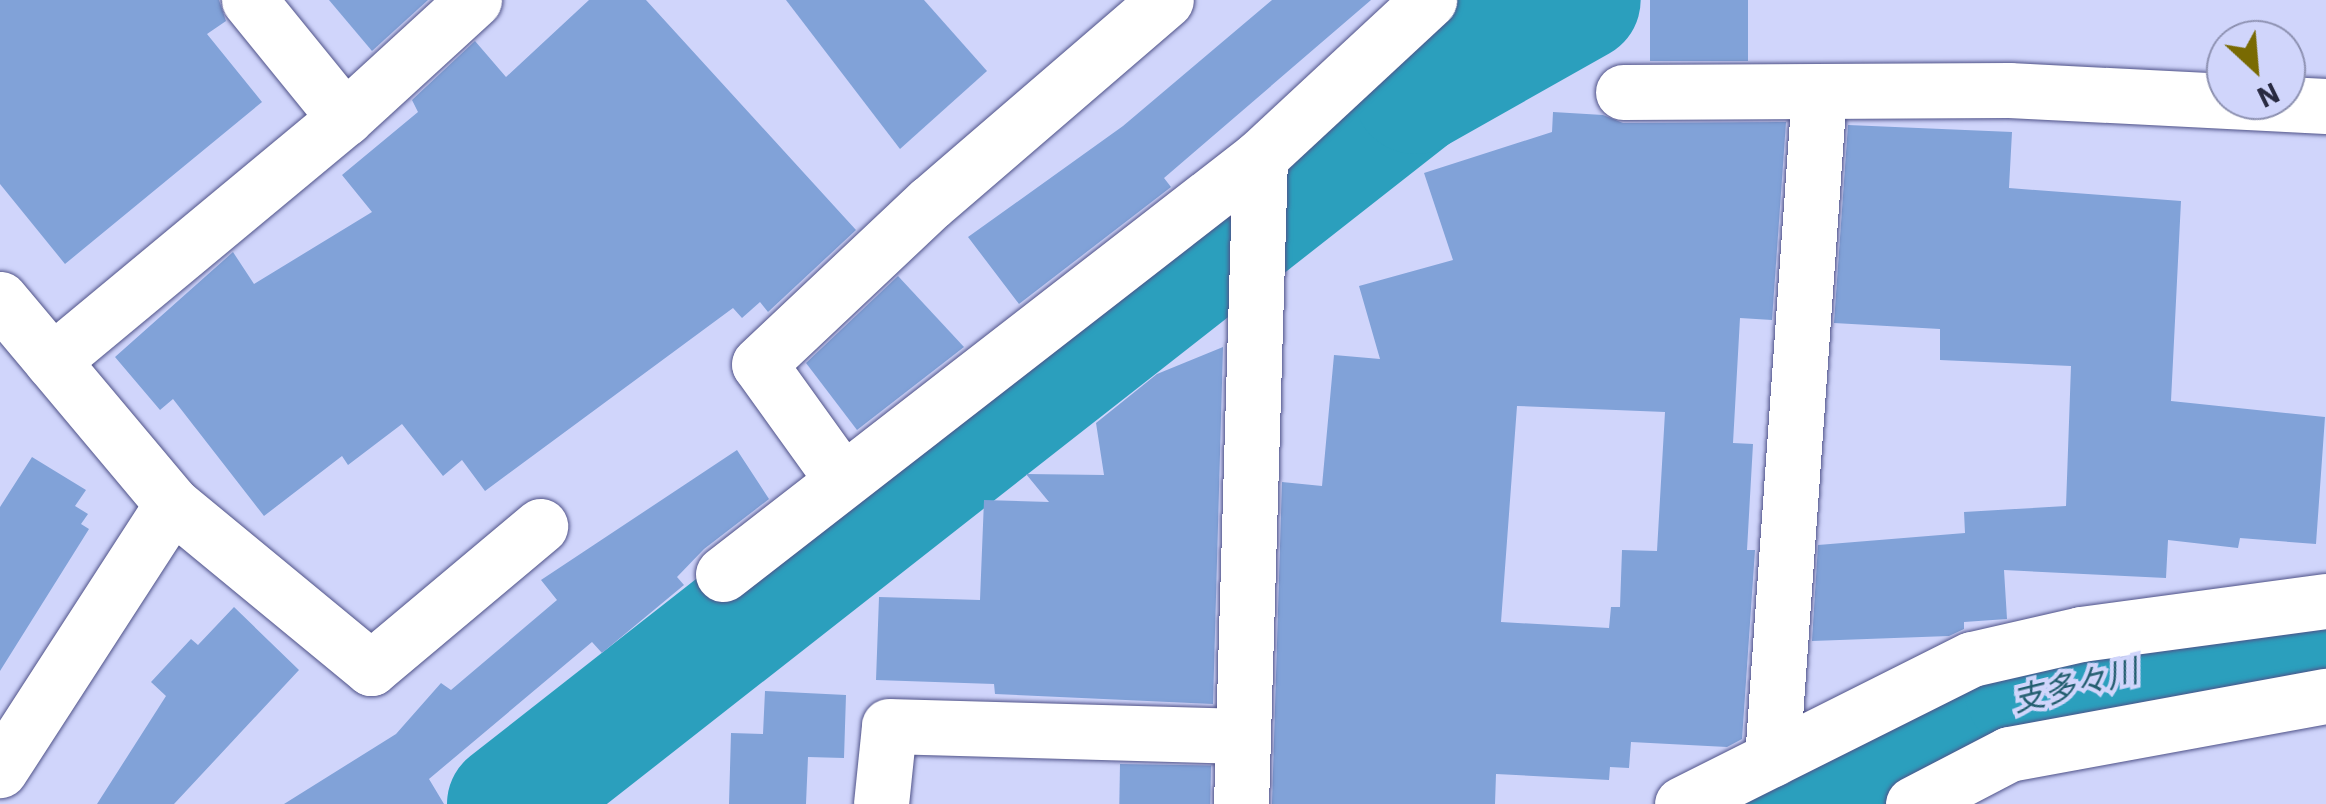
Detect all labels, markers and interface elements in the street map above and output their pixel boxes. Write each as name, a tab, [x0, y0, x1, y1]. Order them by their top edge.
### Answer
north arrow	[2206, 20, 2306, 120]
text: N	[2251, 75, 2286, 117]
water label: 支多々川	[2008, 651, 2142, 719]

